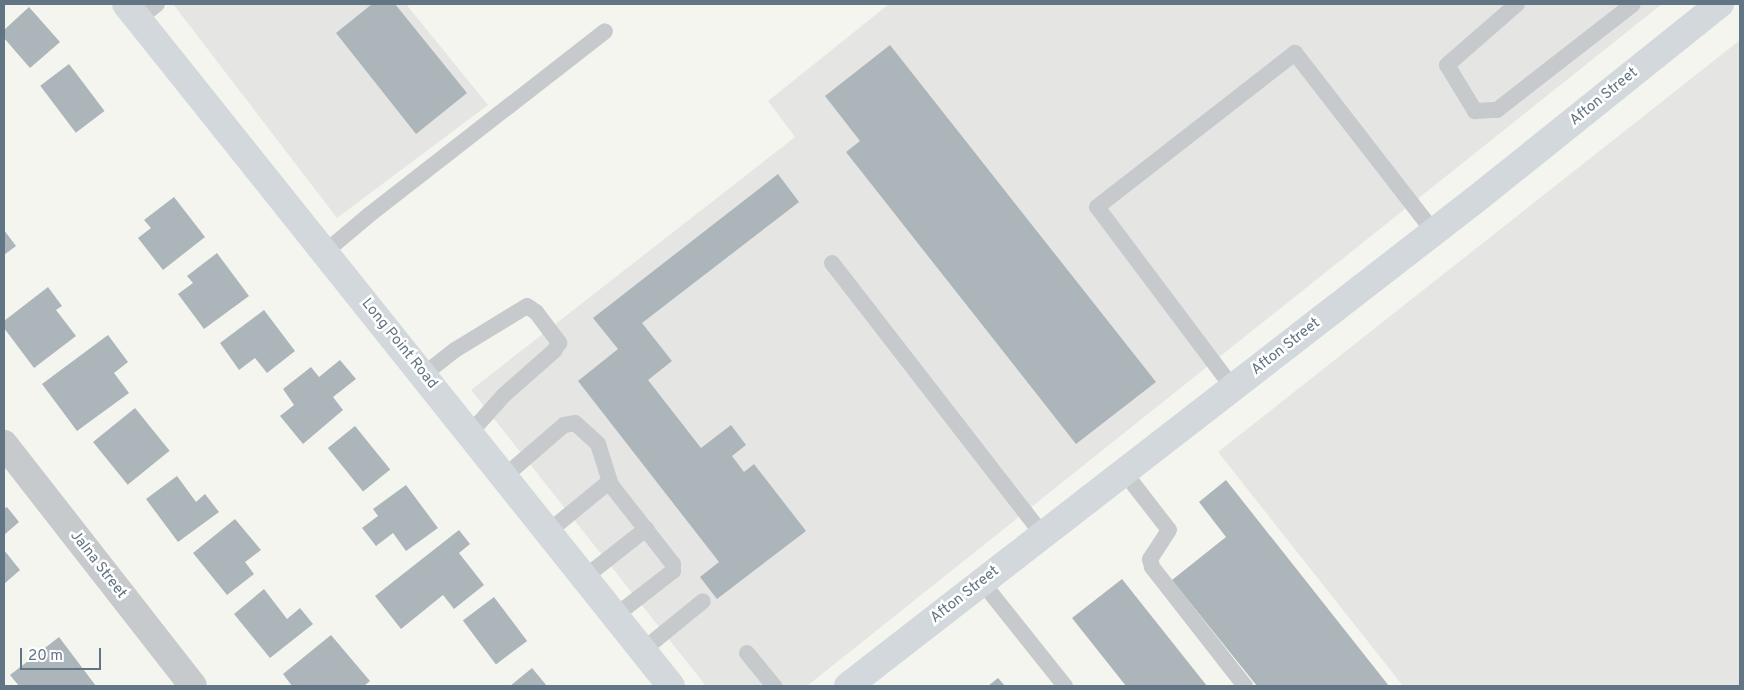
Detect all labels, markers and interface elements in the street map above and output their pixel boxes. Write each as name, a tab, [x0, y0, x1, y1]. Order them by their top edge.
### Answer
street label: Afton Street	[1566, 64, 1642, 130]
street label: Long Point Road	[357, 295, 441, 393]
street label: Afton Street	[1248, 315, 1324, 379]
street label: Jalna Street	[66, 527, 130, 603]
street label: Afton Street	[927, 563, 1003, 627]
scale bar	[22, 638, 104, 670]
text: 20 m	[28, 647, 63, 666]

